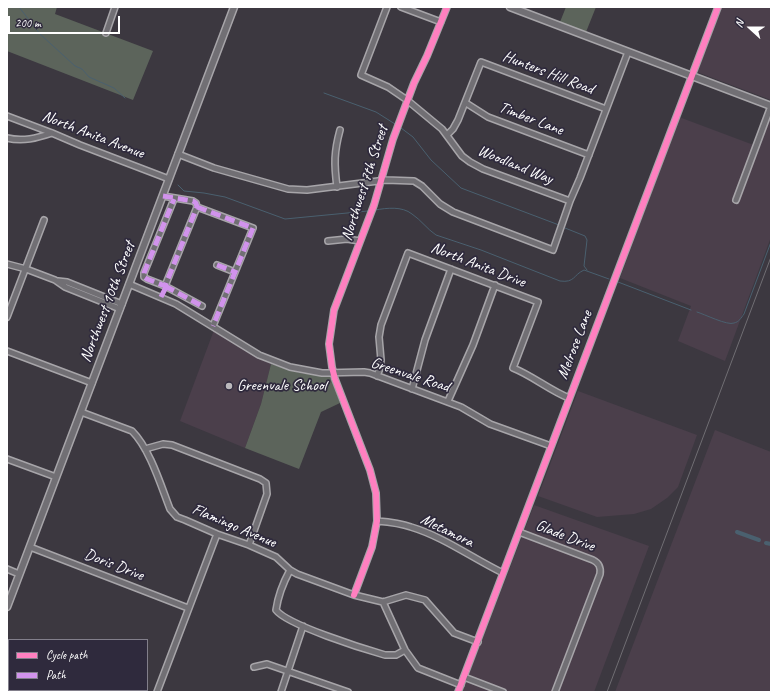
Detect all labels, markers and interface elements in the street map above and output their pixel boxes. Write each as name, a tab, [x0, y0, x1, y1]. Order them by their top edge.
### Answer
scale bar	[10, 8, 122, 34]
north arrow	[730, 8, 770, 48]
text: 200 m	[15, 15, 41, 31]
text: N	[731, 18, 747, 29]
street label: Hunters Hill Road	[500, 47, 596, 99]
street label: Timber Lane	[496, 98, 566, 140]
street label: North Anita Avenue	[39, 107, 147, 163]
street label: Northwest 7th Street	[337, 123, 393, 243]
street label: Woodland Way	[475, 141, 555, 189]
street label: North Anita Drive	[428, 238, 528, 292]
street label: Northwest 10th Street	[76, 239, 140, 365]
street label: Melrose Lane	[553, 308, 597, 382]
street label: Greenvale Road	[368, 353, 452, 397]
place label: Greenvale School	[237, 376, 326, 396]
marker: Greenvale School	[224, 381, 234, 391]
street label: Flamingo Avenue	[189, 500, 279, 552]
street label: Metamora	[417, 510, 477, 552]
street label: Glade Drive	[533, 516, 597, 556]
street label: Doris Drive	[82, 545, 146, 585]
legend	[8, 639, 148, 691]
text: Cycle path	[46, 647, 88, 663]
text: Path	[46, 667, 66, 683]

